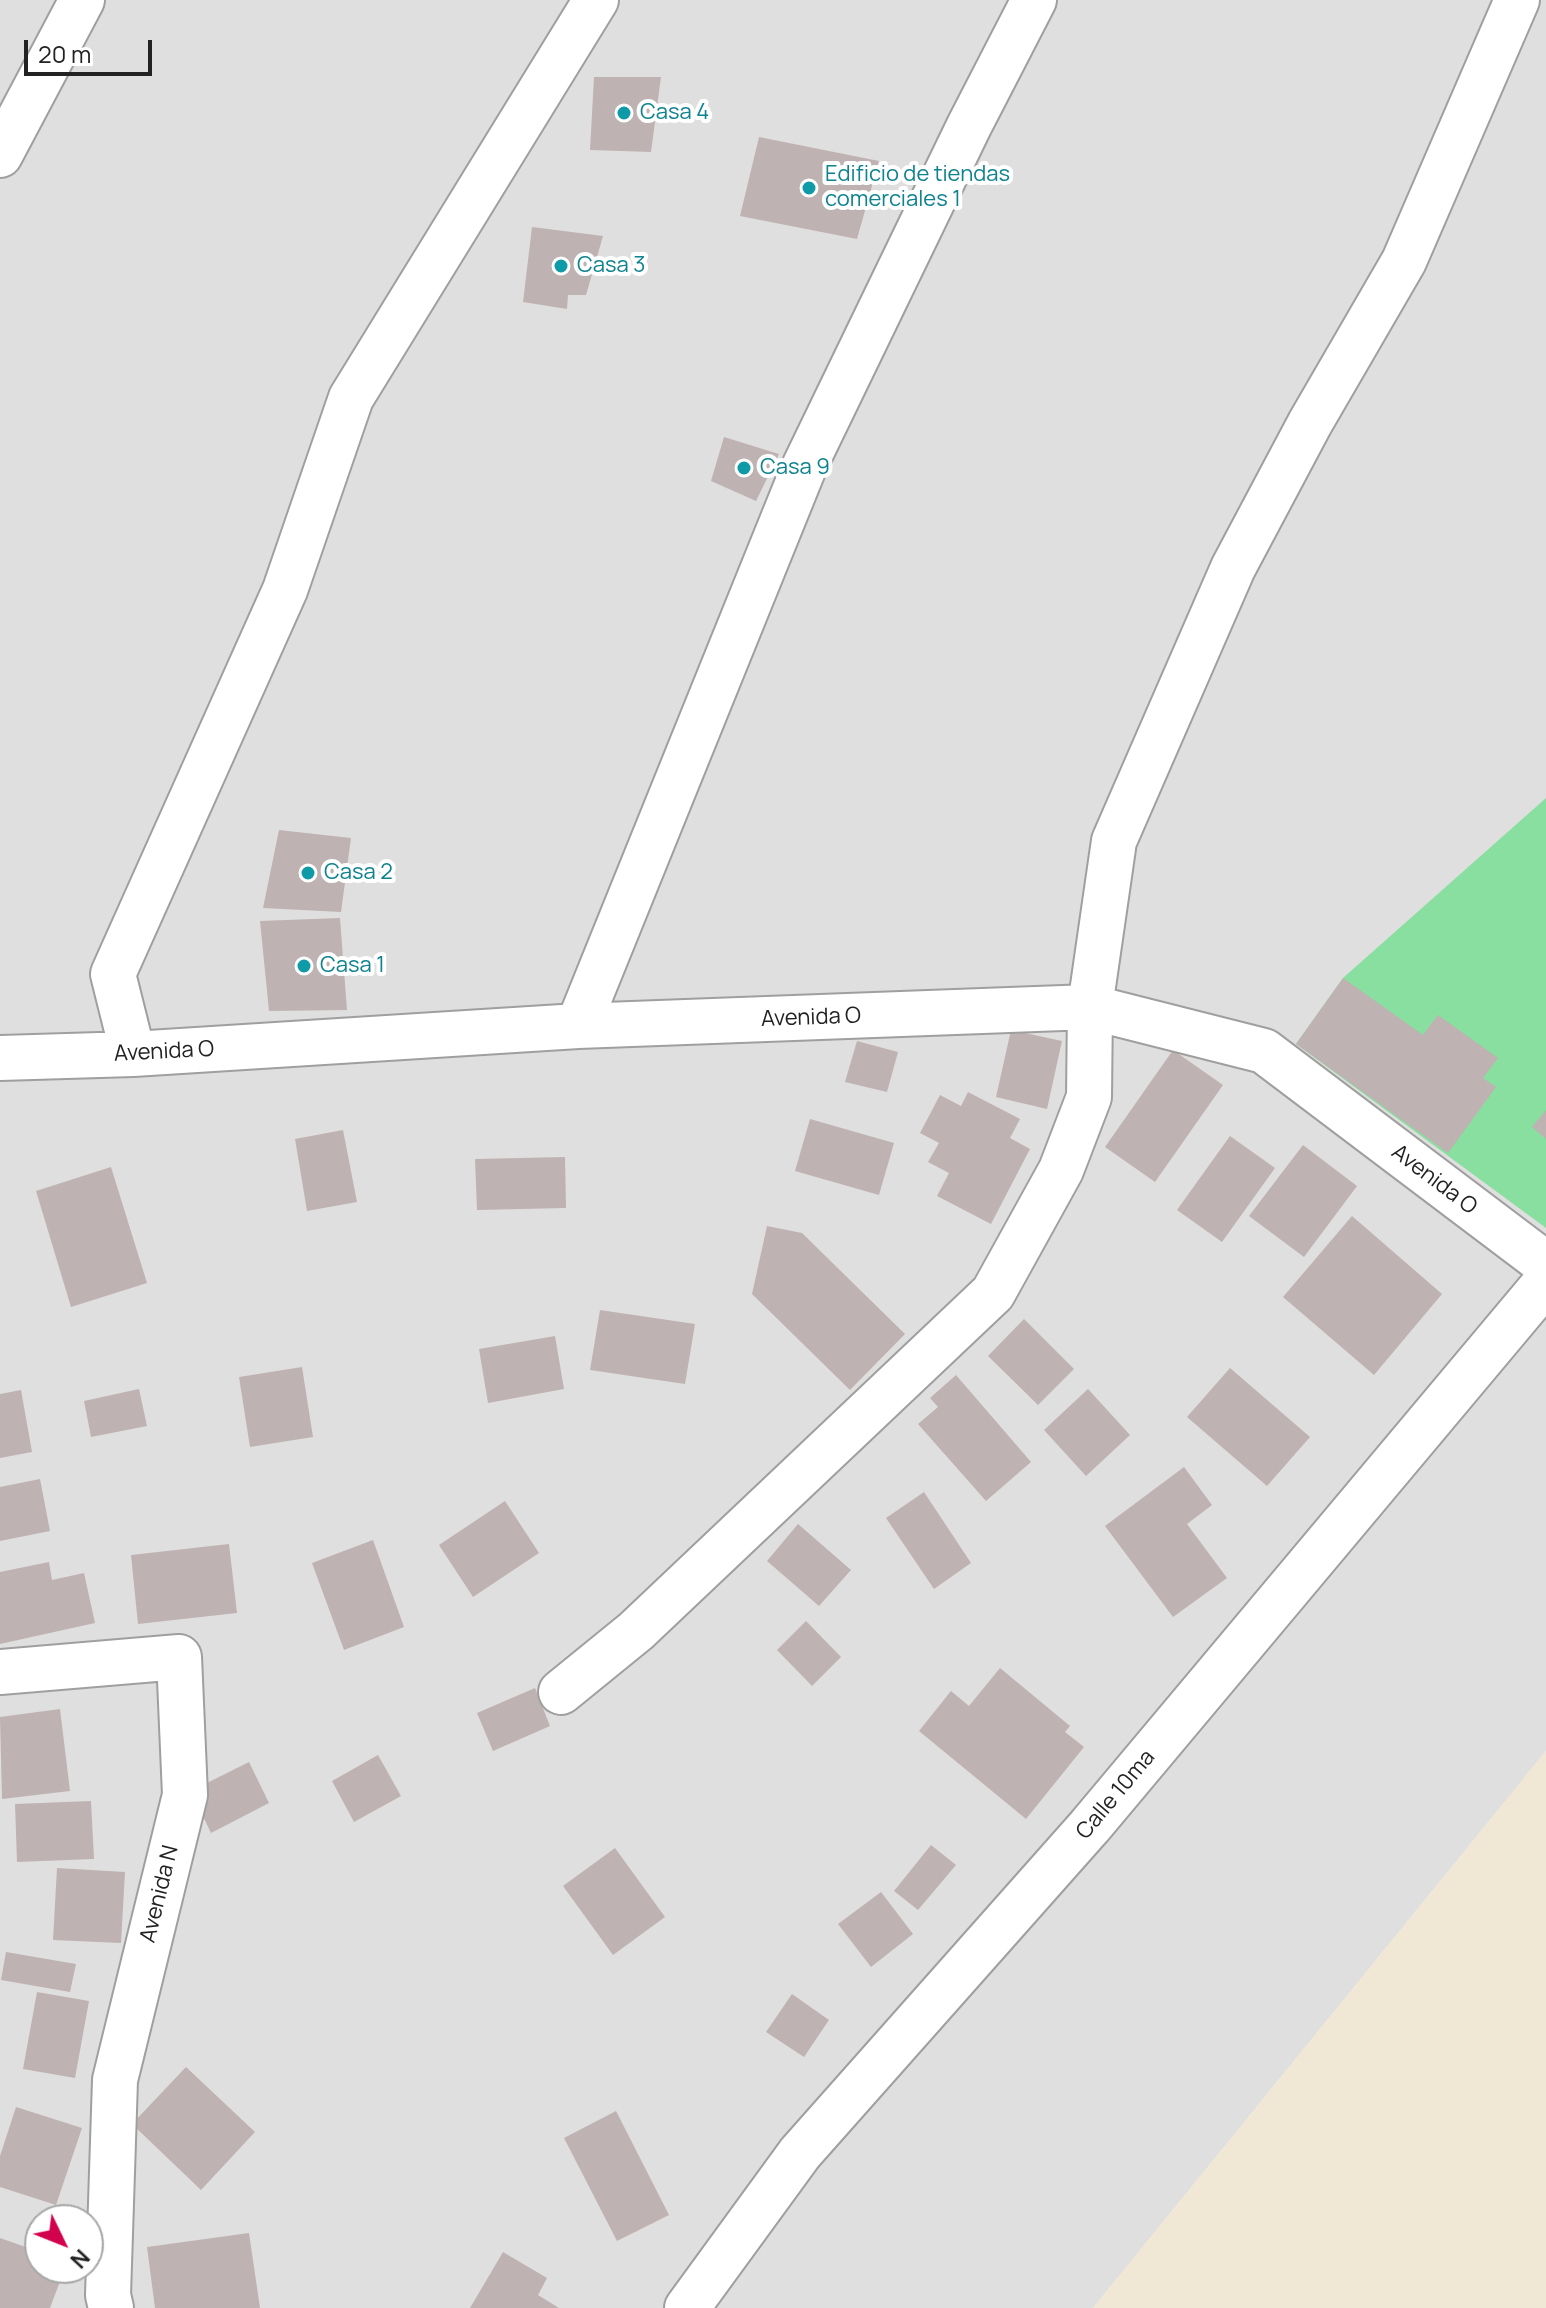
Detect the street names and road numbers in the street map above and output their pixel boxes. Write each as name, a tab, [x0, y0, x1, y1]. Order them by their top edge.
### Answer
street label: Avenida O	[761, 1003, 861, 1033]
street label: Avenida O	[113, 1036, 215, 1068]
street label: Avenida O	[1386, 1139, 1482, 1221]
street label: Calle 10ma	[1071, 1745, 1161, 1845]
street label: Avenida N	[135, 1843, 185, 1945]

